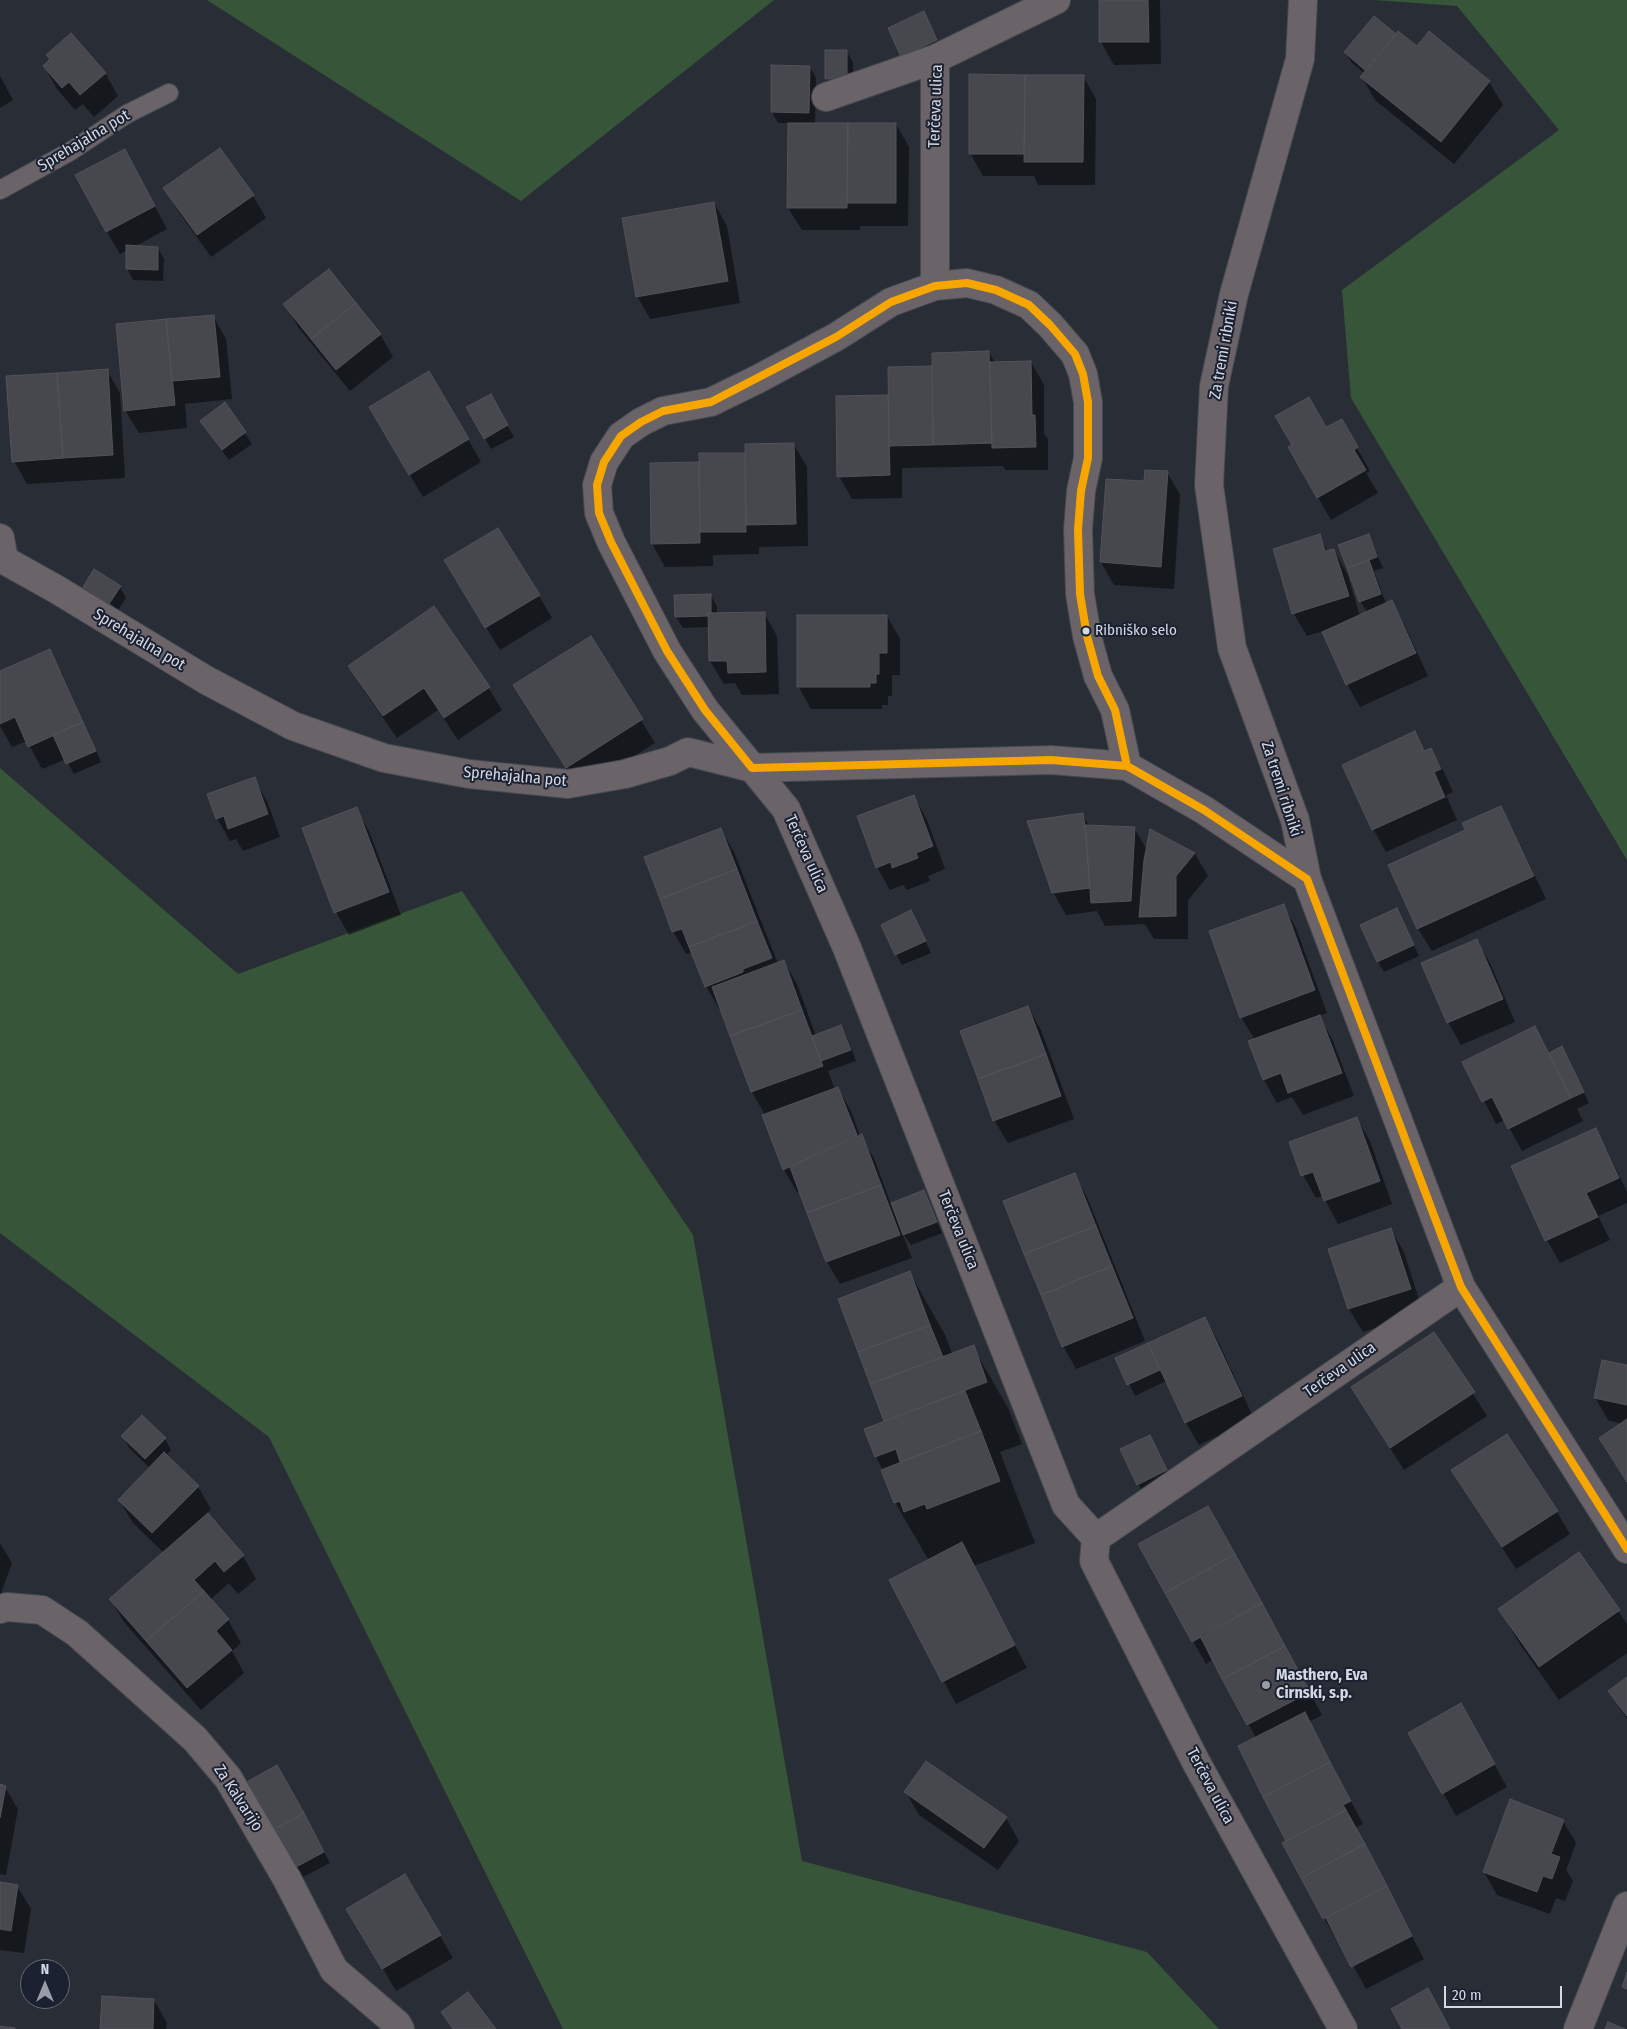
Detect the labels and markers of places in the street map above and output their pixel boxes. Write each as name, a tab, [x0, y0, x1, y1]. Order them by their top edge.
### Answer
place label: Ribniško selo	[1095, 622, 1177, 640]
marker: Ribniško selo	[1081, 626, 1091, 636]
place label: Masthero, Eva Cirnski, s.p.	[1276, 1666, 1368, 1704]
marker: Masthero, Eva Cirnski, s.p.	[1260, 1679, 1272, 1691]

